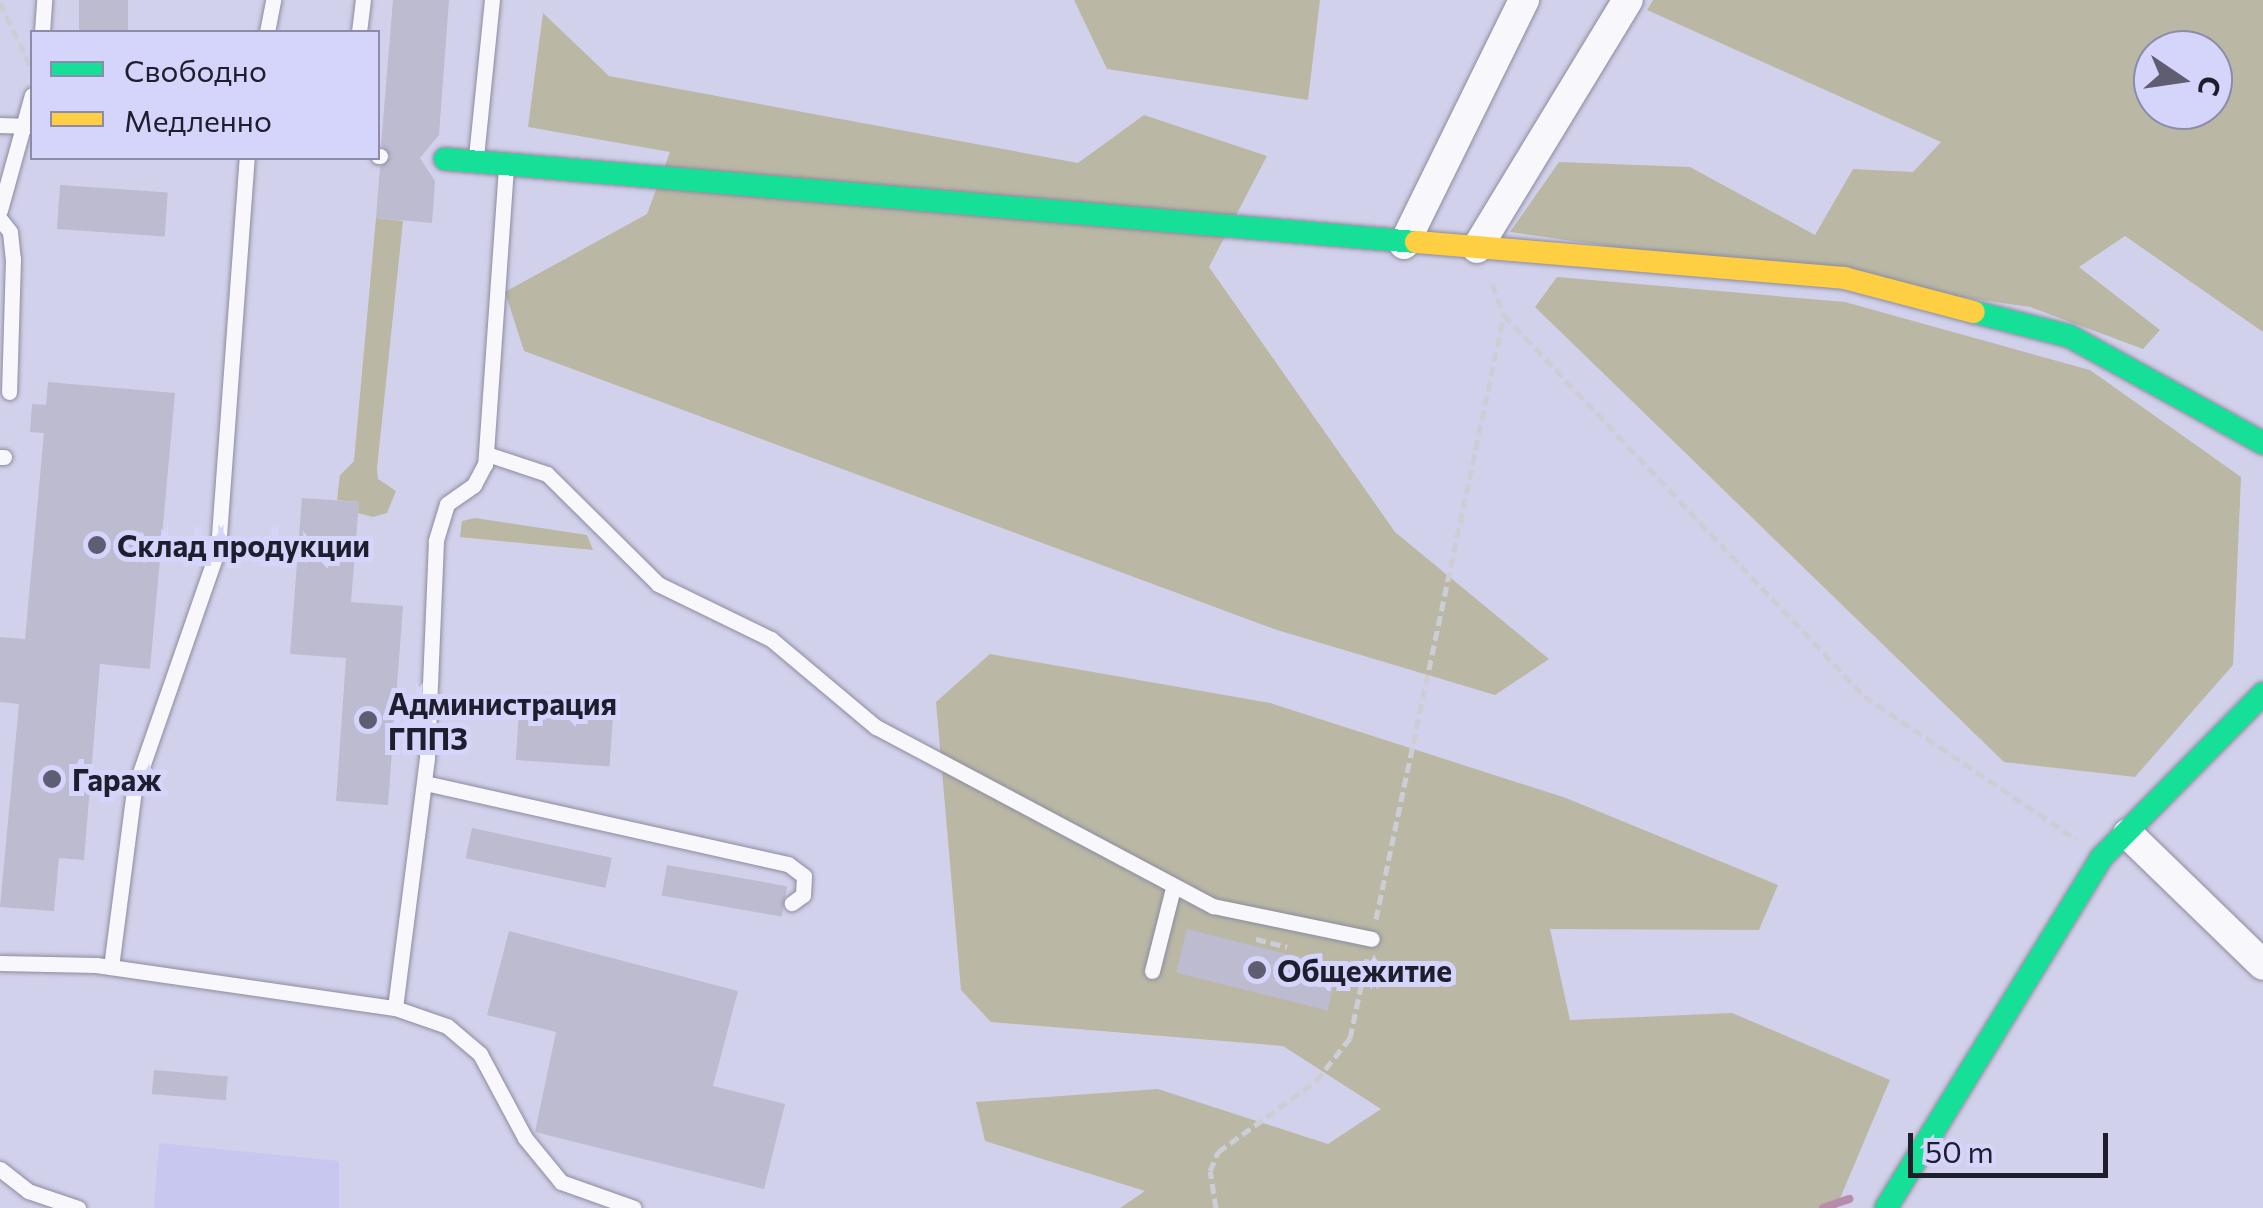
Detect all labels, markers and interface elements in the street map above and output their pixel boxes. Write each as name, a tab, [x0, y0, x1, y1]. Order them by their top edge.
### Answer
legend	[30, 30, 380, 160]
north arrow	[2133, 30, 2233, 130]
text: Свободно	[124, 51, 267, 88]
text: С	[2192, 73, 2229, 99]
text: Медленно	[124, 101, 272, 138]
place label: Склад продукции	[117, 527, 370, 563]
marker: Склад продукции	[86, 534, 108, 556]
place label: Администрация ГППЗ	[388, 685, 617, 756]
marker: Администрация ГППЗ	[357, 709, 379, 731]
place label: Гараж	[72, 761, 162, 797]
marker: Гараж	[41, 768, 63, 790]
place label: Общежитие	[1277, 952, 1452, 988]
marker: Общежитие	[1246, 959, 1268, 981]
scale bar	[1913, 1113, 2113, 1175]
text: 50 m	[1925, 1132, 1994, 1169]

